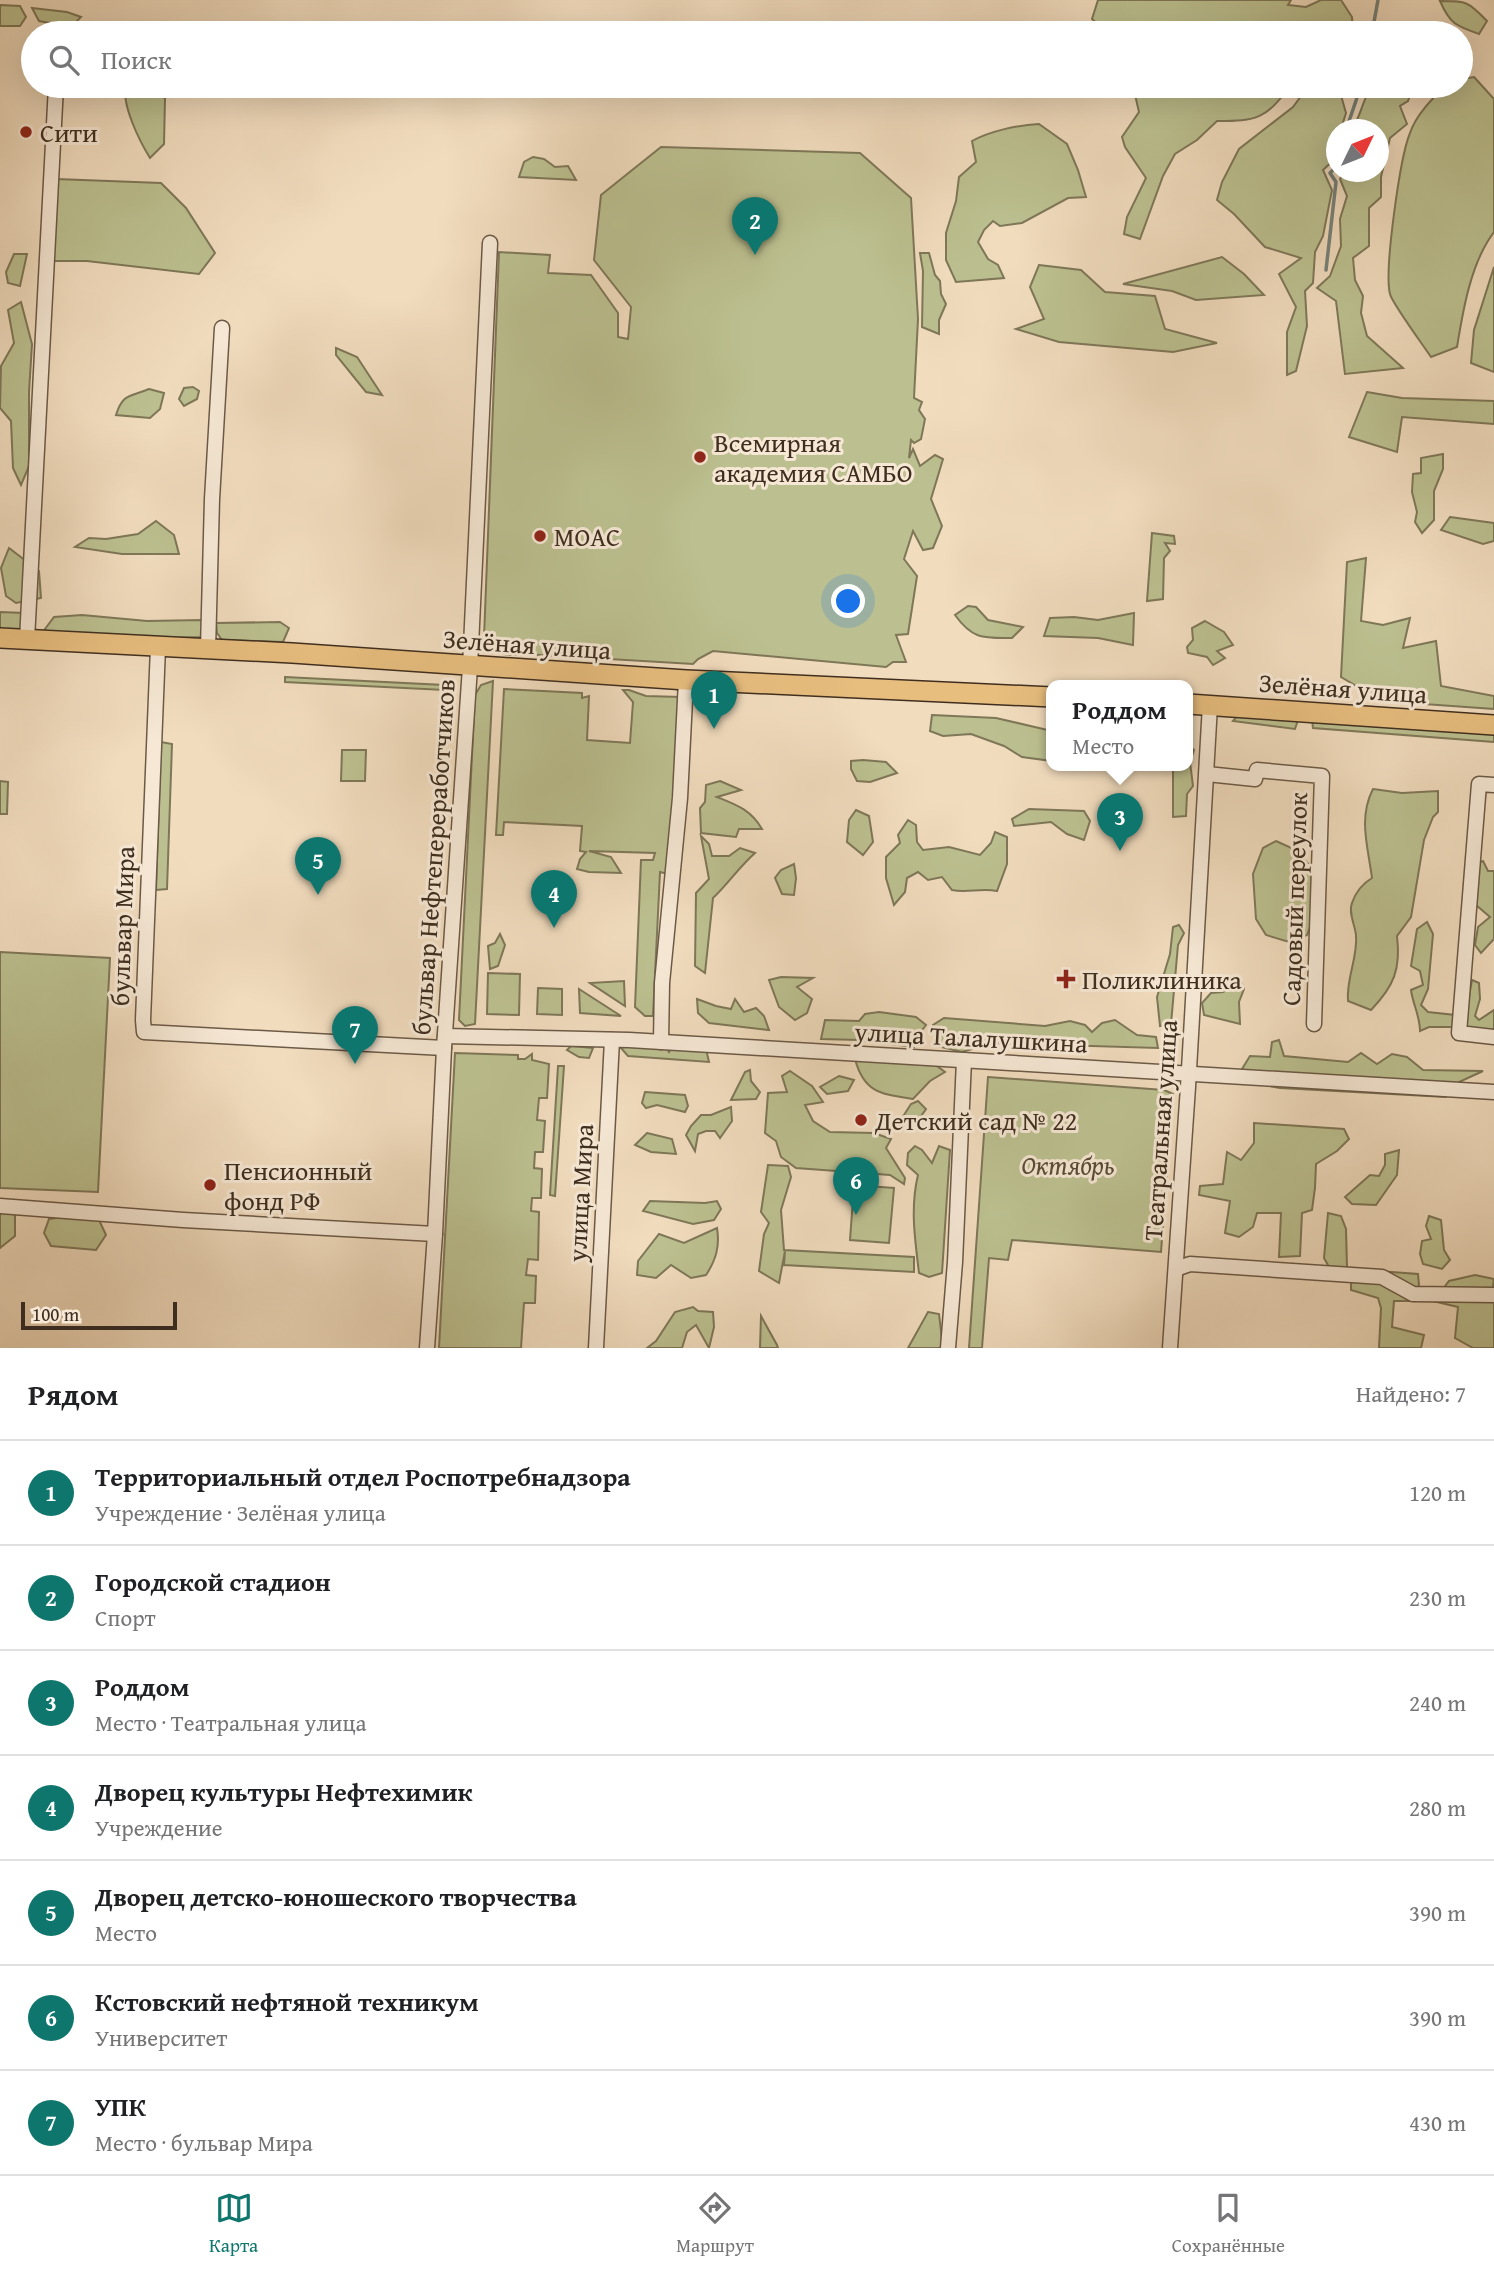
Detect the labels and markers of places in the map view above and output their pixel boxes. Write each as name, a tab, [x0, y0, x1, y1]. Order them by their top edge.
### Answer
place label: Сити	[40, 113, 98, 152]
marker: Сити	[18, 124, 34, 140]
pin: 2	[732, 197, 778, 255]
place label: Всемирная академия САМБО	[714, 423, 912, 492]
marker: Всемирная академия САМБО	[692, 449, 708, 465]
place label: МОАС	[554, 517, 620, 556]
marker: МОАС	[532, 528, 548, 544]
pin: 1	[691, 671, 737, 729]
pin: 3	[1097, 793, 1143, 851]
pin: 5	[295, 837, 341, 895]
pin: 4	[531, 870, 577, 928]
place label: Поликлиника	[1082, 960, 1242, 999]
marker: Поликлиника	[1056, 969, 1076, 989]
pin: 7	[332, 1006, 378, 1064]
place label: Детский сад № 22	[874, 1101, 1077, 1140]
marker: Детский сад № 22	[853, 1112, 869, 1128]
place label: Пенсионный фонд РФ	[224, 1151, 372, 1220]
pin: 6	[833, 1157, 879, 1215]
marker: Пенсионный фонд РФ	[202, 1177, 218, 1193]

